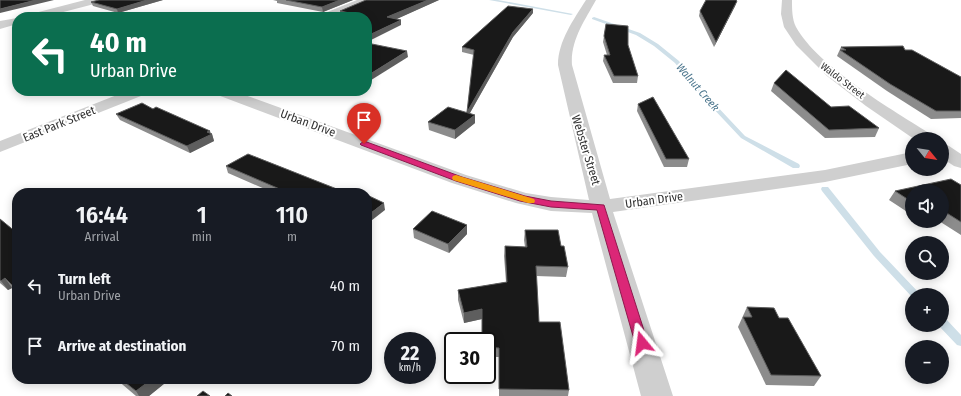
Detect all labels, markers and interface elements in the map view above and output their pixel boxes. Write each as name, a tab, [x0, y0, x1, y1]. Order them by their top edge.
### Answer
text: 40 m	[90, 26, 147, 59]
icon: left	[24, 28, 76, 80]
text: Urban Drive	[90, 60, 177, 82]
street label: Waldo Street	[818, 60, 867, 102]
water label: Walnut Creek	[673, 61, 722, 114]
street label: East Park Street	[21, 103, 97, 145]
pin	[347, 103, 381, 144]
street label: Urban Drive	[278, 107, 338, 140]
icon: arrive	[353, 109, 375, 131]
street label: Webster Street	[569, 113, 603, 187]
north arrow	[905, 132, 949, 176]
map controls	[905, 132, 949, 384]
button: sound	[905, 184, 949, 228]
street label: Urban Drive	[624, 189, 684, 211]
text: 16:44	[76, 201, 128, 229]
text: 1	[197, 201, 207, 229]
text: 110	[276, 201, 308, 229]
text: Arrival	[85, 229, 119, 244]
text: min	[192, 229, 212, 244]
text: m	[287, 229, 297, 244]
button: search	[905, 236, 949, 280]
text: Turn left	[58, 270, 111, 288]
icon: left	[24, 275, 46, 297]
text: 40 m	[330, 277, 360, 295]
text: Urban Drive	[58, 288, 121, 303]
button: +	[905, 288, 949, 332]
position arrow	[621, 322, 663, 364]
speed limit sign: 30	[444, 332, 496, 384]
icon: arrive	[24, 335, 46, 357]
text: Arrive at destination	[58, 337, 186, 355]
text: 70 m	[331, 337, 360, 355]
button: −	[905, 340, 949, 384]
text: 22	[401, 341, 419, 365]
text: km/h	[399, 362, 421, 374]

